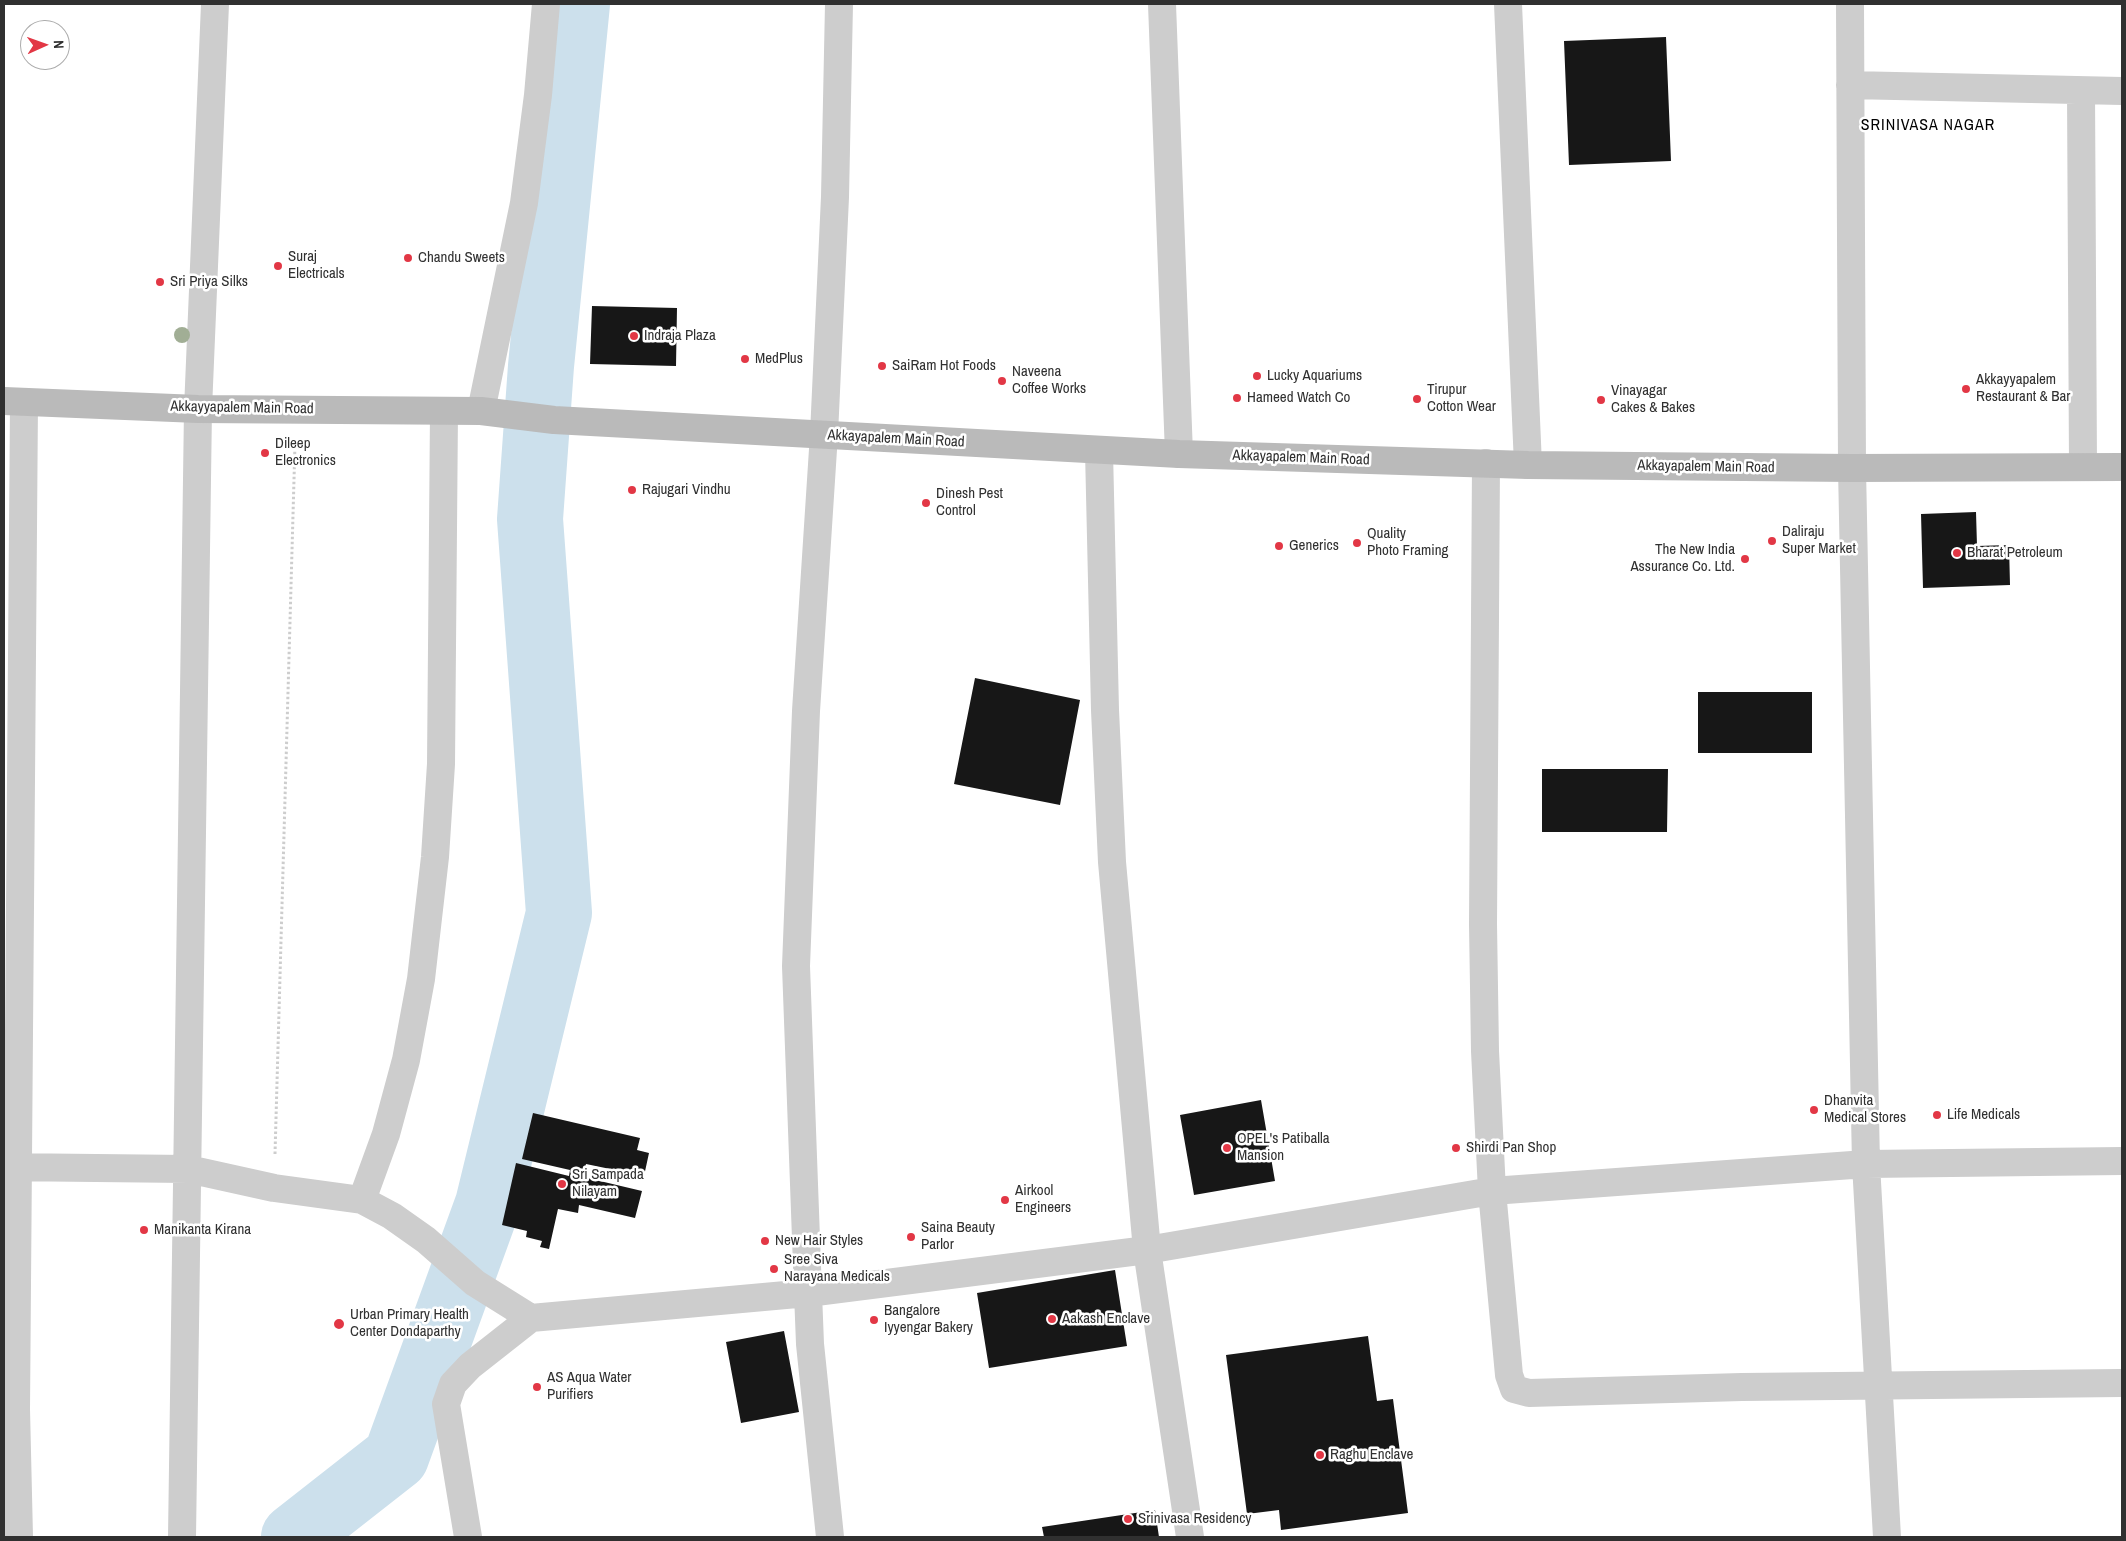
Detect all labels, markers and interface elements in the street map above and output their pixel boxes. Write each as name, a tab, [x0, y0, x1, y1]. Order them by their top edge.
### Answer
north arrow	[20, 20, 70, 70]
text: N	[50, 40, 68, 49]
district label: SRINIVASA NAGAR	[1859, 116, 1997, 136]
place label: Suraj Electricals	[288, 248, 345, 283]
place label: Chandu Sweets	[418, 249, 505, 267]
marker: Chandu Sweets	[402, 252, 414, 264]
marker: Suraj Electricals	[272, 260, 284, 272]
place label: Sri Priya Silks	[170, 273, 248, 291]
marker: Sri Priya Silks	[154, 276, 166, 288]
place label: Indraja Plaza	[644, 327, 716, 345]
marker: Indraja Plaza	[628, 330, 640, 342]
place label: MedPlus	[755, 350, 803, 368]
marker: MedPlus	[739, 353, 751, 365]
place label: SaiRam Hot Foods	[892, 357, 996, 375]
marker: SaiRam Hot Foods	[876, 360, 888, 372]
place label: Naveena Coffee Works	[1012, 363, 1086, 398]
place label: Lucky Aquariums	[1267, 367, 1362, 385]
marker: Lucky Aquariums	[1251, 370, 1263, 382]
place label: Akkayyapalem Restaurant & Bar	[1976, 371, 2070, 406]
marker: Naveena Coffee Works	[996, 375, 1008, 387]
place label: Tirupur Cotton Wear	[1427, 381, 1496, 416]
place label: Vinayagar Cakes & Bakes	[1611, 382, 1695, 417]
marker: Akkayyapalem Restaurant & Bar	[1960, 383, 1972, 395]
place label: Hameed Watch Co	[1247, 389, 1350, 407]
marker: Hameed Watch Co	[1231, 392, 1243, 404]
marker: Tirupur Cotton Wear	[1411, 393, 1423, 405]
marker: Vinayagar Cakes & Bakes	[1595, 394, 1607, 406]
street label: Akkayyapalem Main Road	[170, 398, 314, 418]
street label: Akkayapalem Main Road	[827, 426, 965, 452]
place label: Dileep Electronics	[275, 435, 336, 470]
marker: Dileep Electronics	[259, 447, 271, 459]
street label: Akkayapalem Main Road	[1232, 447, 1370, 469]
street label: Akkayapalem Main Road	[1637, 457, 1775, 477]
place label: Rajugari Vindhu	[642, 481, 731, 499]
marker: Rajugari Vindhu	[626, 484, 638, 496]
place label: Dinesh Pest Control	[936, 485, 1003, 520]
marker: Dinesh Pest Control	[920, 497, 932, 509]
place label: Daliraju Super Market	[1782, 523, 1856, 558]
place label: Quality Photo Framing	[1367, 525, 1448, 560]
marker: Daliraju Super Market	[1766, 535, 1778, 547]
place label: Generics	[1289, 537, 1339, 555]
marker: Quality Photo Framing	[1351, 537, 1363, 549]
marker: Generics	[1273, 540, 1285, 552]
place label: The New India Assurance Co. Ltd.	[1630, 541, 1735, 576]
place label: Bharat Petroleum	[1967, 544, 2063, 562]
marker: Bharat Petroleum	[1951, 547, 1963, 559]
marker: The New India Assurance Co. Ltd.	[1739, 553, 1751, 565]
place label: Dhanvita Medical Stores	[1824, 1092, 1906, 1127]
marker: Dhanvita Medical Stores	[1808, 1104, 1820, 1116]
place label: Life Medicals	[1947, 1106, 2020, 1124]
marker: Life Medicals	[1931, 1109, 1943, 1121]
place label: OPEL's Patiballa Mansion	[1237, 1130, 1330, 1165]
place label: Shirdi Pan Shop	[1466, 1139, 1556, 1157]
marker: OPEL's Patiballa Mansion	[1221, 1142, 1233, 1154]
marker: Shirdi Pan Shop	[1450, 1142, 1462, 1154]
place label: Sri Sampada Nilayam	[572, 1166, 644, 1201]
marker: Sri Sampada Nilayam	[556, 1178, 568, 1190]
place label: Airkool Engineers	[1015, 1182, 1071, 1217]
marker: Airkool Engineers	[999, 1194, 1011, 1206]
place label: Saina Beauty Parlor	[921, 1219, 995, 1254]
place label: Manikanta Kirana	[154, 1221, 251, 1239]
marker: Manikanta Kirana	[138, 1224, 150, 1236]
marker: Saina Beauty Parlor	[905, 1231, 917, 1243]
place label: New Hair Styles	[775, 1232, 863, 1250]
marker: New Hair Styles	[759, 1235, 771, 1247]
place label: Sree Siva Narayana Medicals	[784, 1251, 890, 1286]
marker: Sree Siva Narayana Medicals	[768, 1263, 780, 1275]
place label: Bangalore Iyyengar Bakery	[884, 1302, 973, 1337]
place label: Urban Primary Health Center Dondaparthy	[350, 1306, 469, 1341]
place label: Aakash Enclave	[1062, 1310, 1150, 1328]
marker: Aakash Enclave	[1046, 1313, 1058, 1325]
marker: Bangalore Iyyengar Bakery	[868, 1314, 880, 1326]
marker: Urban Primary Health Center Dondaparthy	[332, 1317, 346, 1331]
place label: AS Aqua Water Purifiers	[547, 1369, 631, 1404]
marker: AS Aqua Water Purifiers	[531, 1381, 543, 1393]
place label: Raghu Enclave	[1330, 1446, 1413, 1464]
marker: Raghu Enclave	[1314, 1449, 1326, 1461]
place label: Srinivasa Residency	[1138, 1510, 1251, 1528]
marker: Srinivasa Residency	[1122, 1513, 1134, 1525]

